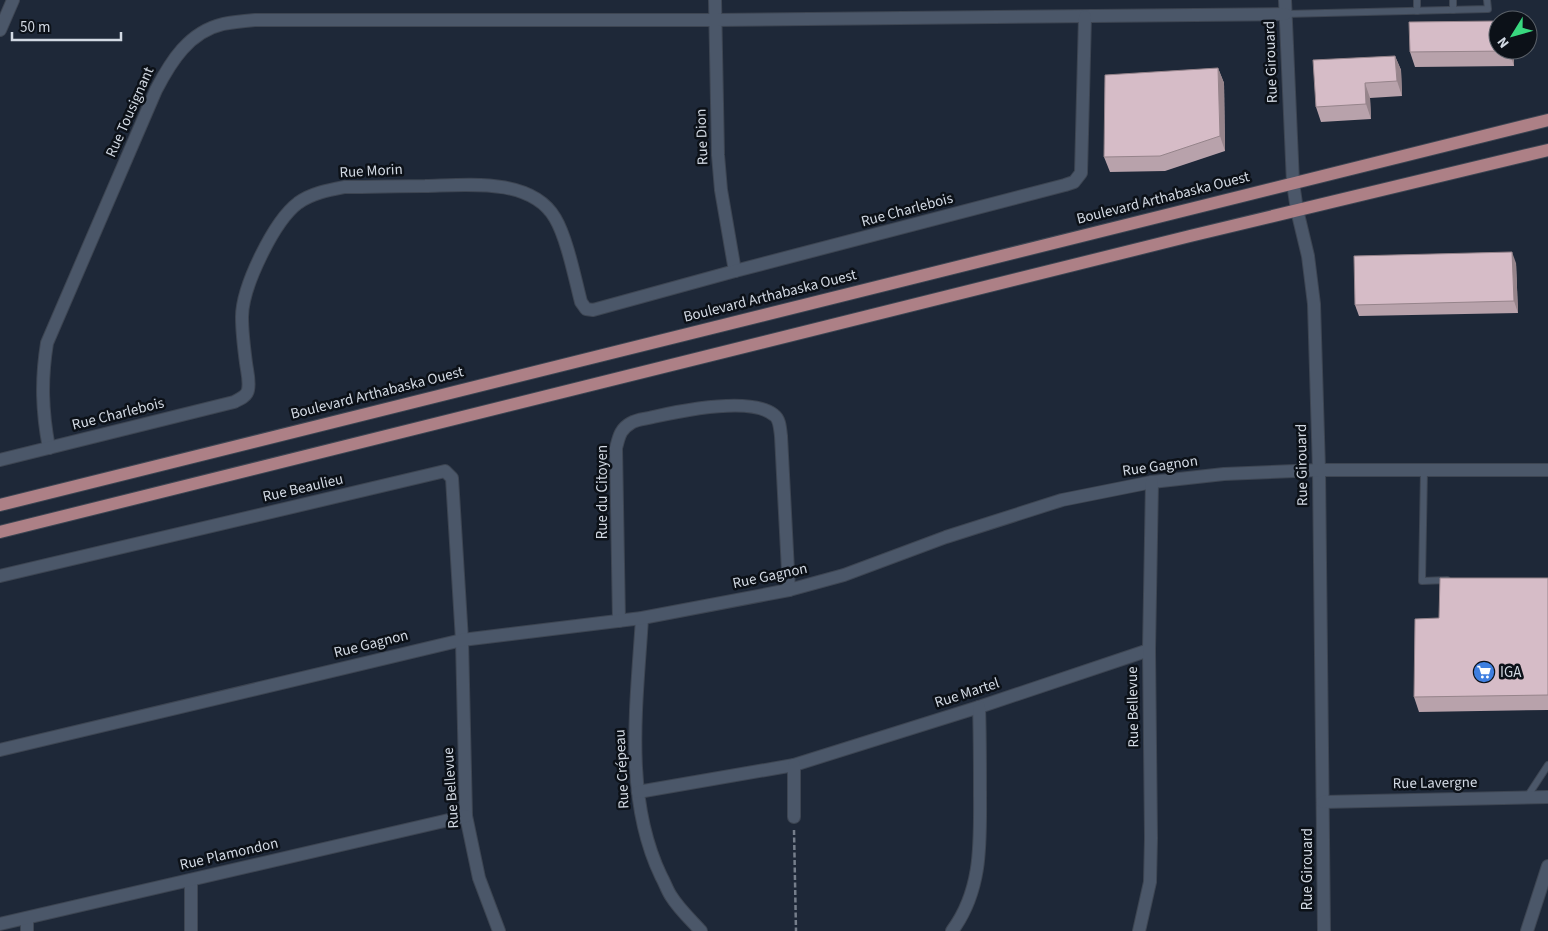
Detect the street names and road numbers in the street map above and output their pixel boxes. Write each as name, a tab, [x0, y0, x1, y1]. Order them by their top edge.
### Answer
street label: Rue Girouard	[1259, 20, 1283, 104]
street label: Rue Tousignant	[101, 63, 159, 161]
street label: Rue Dion	[691, 108, 713, 166]
street label: Rue Morin	[339, 159, 403, 183]
street label: Boulevard Arthabaska Ouest	[1074, 166, 1252, 230]
street label: Rue Charlebois	[859, 188, 955, 232]
street label: Boulevard Arthabaska Ouest	[681, 264, 859, 328]
street label: Boulevard Arthabaska Ouest	[288, 361, 466, 425]
street label: Rue Charlebois	[70, 392, 166, 436]
street label: Rue Girouard	[1291, 424, 1313, 506]
street label: Rue du Citoyen	[592, 445, 613, 539]
street label: Rue Gagnon	[1121, 450, 1199, 482]
street label: Rue Beaulieu	[261, 469, 345, 507]
street label: Rue Gagnon	[731, 558, 809, 594]
street label: Rue Gagnon	[332, 625, 410, 663]
street label: Rue Bellevue	[1122, 666, 1144, 748]
street label: Rue Martel	[932, 673, 1002, 713]
street label: Rue Crépeau	[609, 729, 635, 809]
street label: Rue Bellevue	[438, 747, 464, 829]
street label: Rue Lavergne	[1393, 772, 1477, 794]
street label: Rue Girouard	[1297, 828, 1318, 910]
street label: Rue Plamondon	[178, 832, 280, 876]

